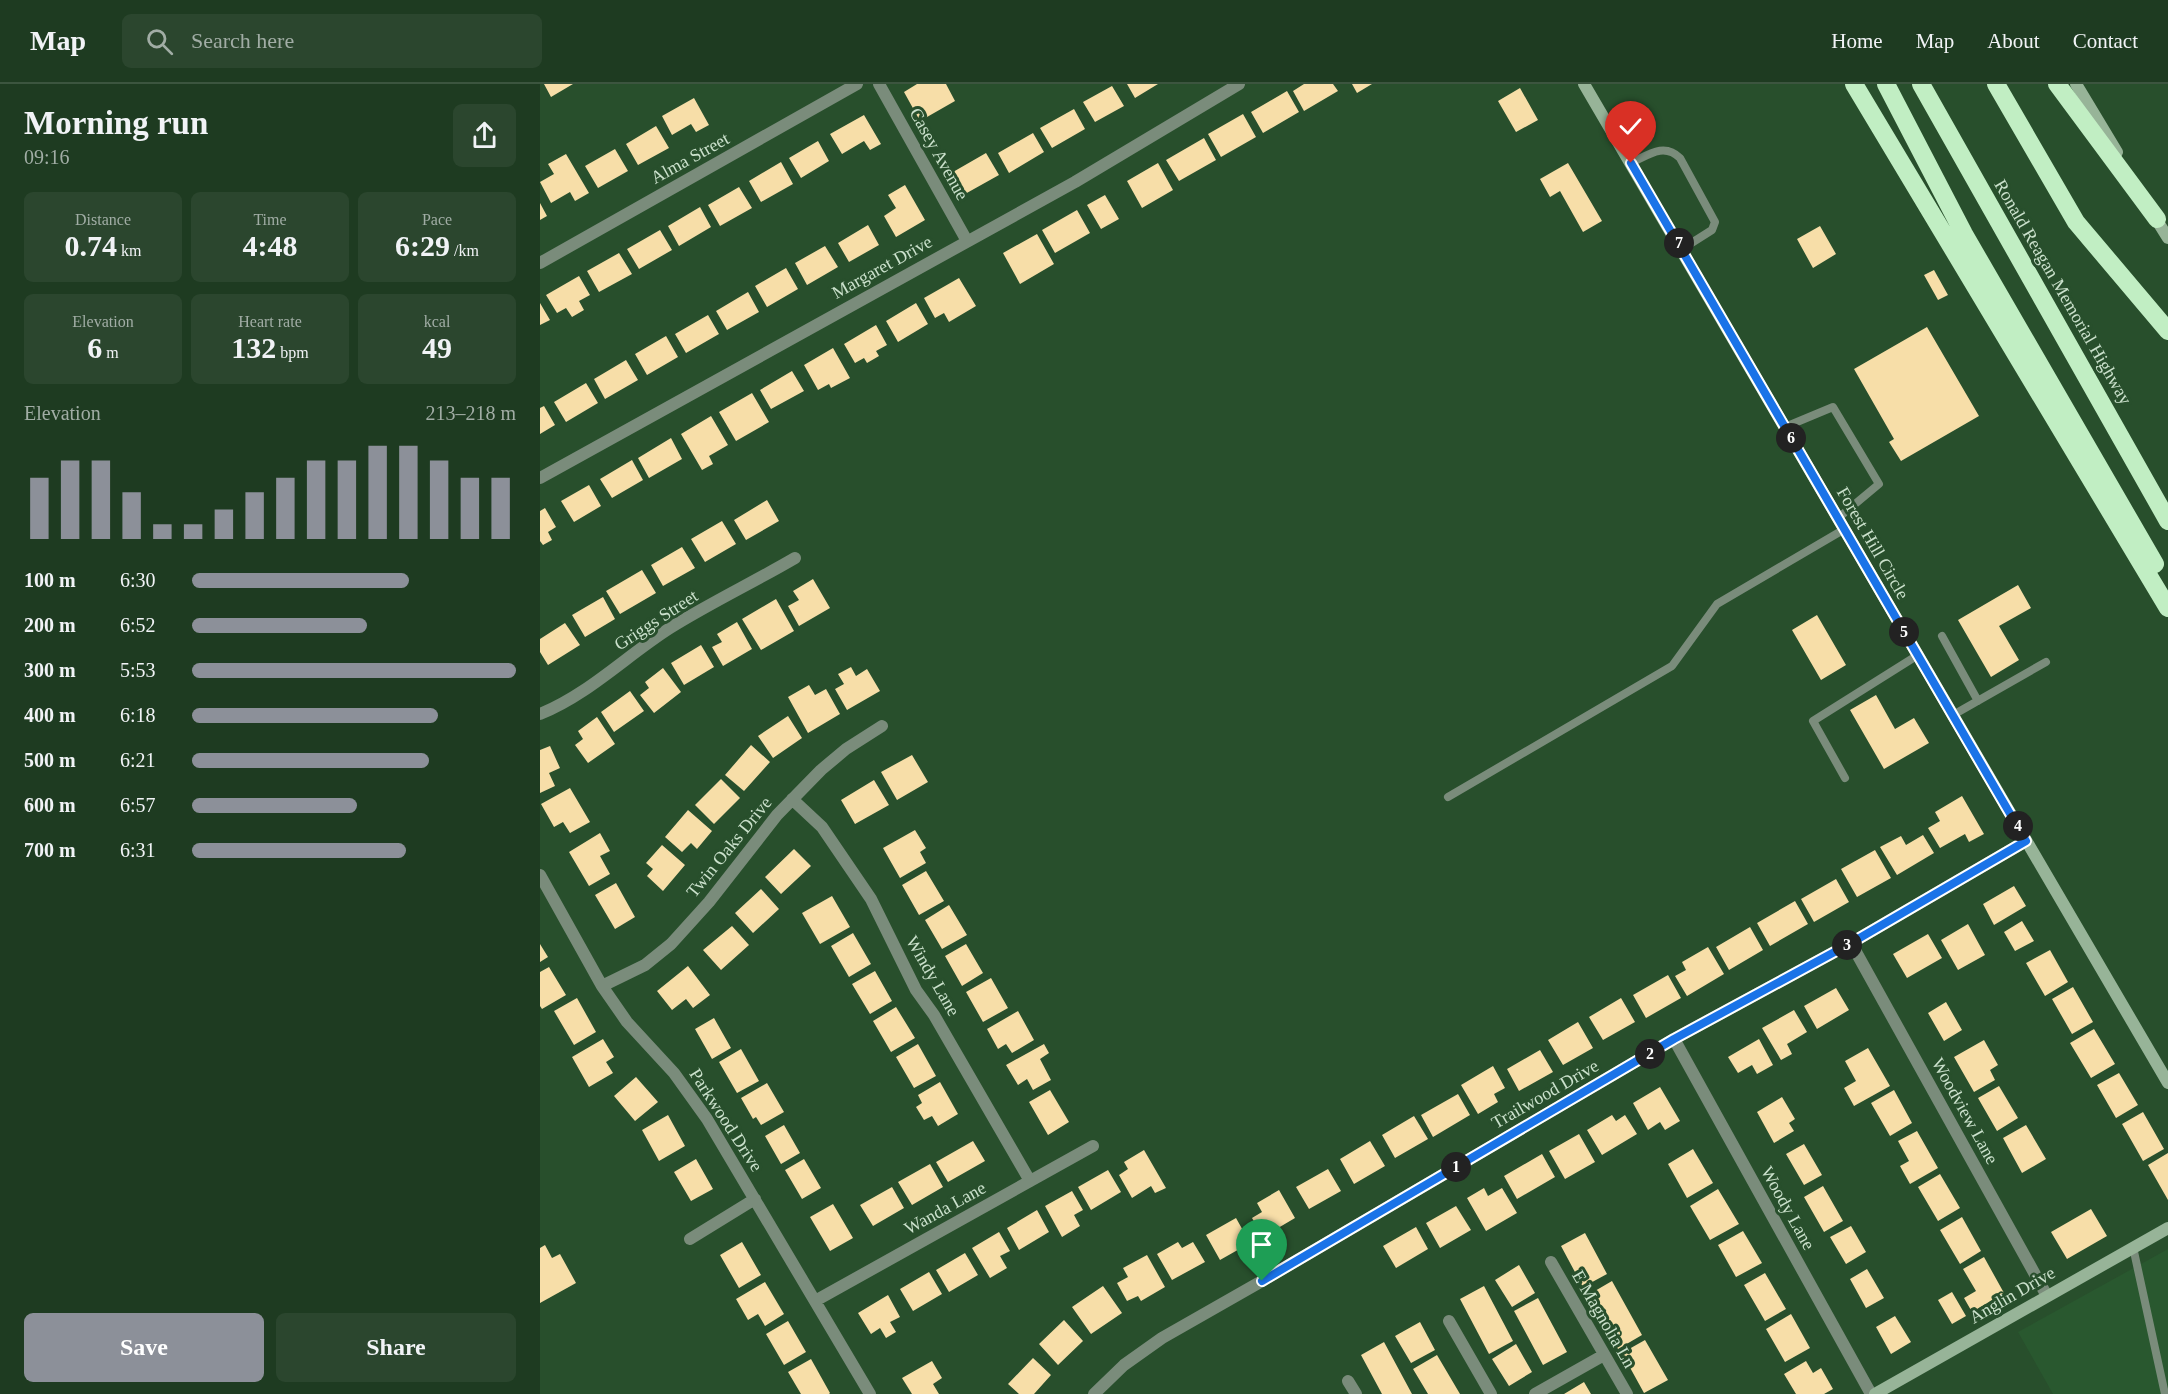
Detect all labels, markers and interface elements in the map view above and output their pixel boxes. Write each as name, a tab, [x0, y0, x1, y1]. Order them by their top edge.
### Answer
search box	[122, 14, 542, 68]
text: Map	[30, 25, 86, 56]
icon: search	[143, 25, 176, 58]
text: Search here	[191, 28, 294, 53]
text: Home	[1831, 29, 1883, 53]
text: Map	[1916, 29, 1954, 53]
text: About	[1987, 29, 2040, 53]
text: Contact	[2073, 29, 2138, 53]
pin	[1605, 101, 1656, 163]
button: share	[453, 104, 516, 167]
street label: Casey Avenue	[905, 104, 973, 204]
text: Morning run	[24, 105, 208, 141]
icon: check	[1614, 110, 1647, 143]
street label: Alma Street	[647, 128, 733, 188]
text: 09:16	[24, 146, 70, 168]
street label: Ronald Reagan Memorial Highway	[1990, 176, 2136, 408]
text: Distance	[75, 211, 131, 228]
text: Time	[253, 211, 287, 228]
text: Pace	[422, 211, 452, 228]
pin: 7	[1664, 228, 1694, 258]
text: 0.74	[65, 229, 117, 262]
text: 4:48	[243, 229, 298, 262]
text: 6:29	[395, 229, 450, 262]
street label: Margaret Drive	[829, 231, 935, 303]
text: 7	[1675, 234, 1683, 251]
text: km	[117, 242, 141, 259]
text: /km	[450, 242, 479, 259]
text: Elevation	[72, 313, 134, 330]
text: Heart rate	[238, 313, 302, 330]
text: kcal	[424, 313, 450, 330]
text: 6	[87, 331, 102, 364]
text: 132	[231, 331, 276, 364]
text: 49	[422, 331, 452, 364]
text: m	[102, 344, 119, 361]
text: bpm	[276, 344, 309, 361]
text: Elevation	[24, 402, 101, 424]
text: 213–218 m	[425, 402, 516, 424]
pin: 6	[1776, 423, 1806, 453]
text: 6	[1787, 429, 1795, 446]
street label: Forest Hill Circle	[1833, 483, 1913, 603]
text: 100 m	[24, 569, 76, 591]
text: 6:30	[120, 569, 156, 591]
street label: Griggs Street	[611, 586, 701, 654]
text: 200 m	[24, 614, 76, 636]
text: 6:52	[120, 614, 156, 636]
pin: 5	[1889, 617, 1919, 647]
text: 5	[1900, 623, 1908, 640]
text: 300 m	[24, 659, 76, 681]
text: 5:53	[120, 659, 156, 681]
text: 400 m	[24, 704, 76, 726]
text: 6:18	[120, 704, 156, 726]
text: 500 m	[24, 749, 76, 771]
text: 6:21	[120, 749, 156, 771]
street label: Twin Oaks Drive	[682, 793, 776, 901]
text: 600 m	[24, 794, 76, 816]
text: 6:57	[120, 794, 156, 816]
pin: 4	[2003, 811, 2033, 841]
text: 4	[2014, 817, 2022, 834]
text: 700 m	[24, 839, 76, 861]
text: 6:31	[120, 839, 156, 861]
pin: 3	[1832, 930, 1862, 960]
street label: Windy Lane	[902, 933, 964, 1019]
text: 3	[1843, 936, 1851, 953]
pin: 2	[1635, 1039, 1665, 1069]
text: 2	[1646, 1045, 1654, 1062]
street label: Trailwood Drive	[1488, 1055, 1602, 1133]
street label: Woodview Lane	[1928, 1055, 2002, 1167]
street label: Parkwood Drive	[685, 1065, 767, 1175]
pin: 1	[1441, 1152, 1471, 1182]
text: 1	[1452, 1158, 1460, 1175]
street label: Woody Lane	[1757, 1163, 1819, 1253]
street label: Wanda Lane	[901, 1177, 989, 1239]
pin	[1236, 1219, 1287, 1281]
icon: arrive	[1245, 1228, 1278, 1261]
street label: Anglin Drive	[1966, 1262, 2058, 1328]
street label: E Magnolia Ln	[1568, 1267, 1640, 1371]
button: Save	[24, 1313, 264, 1382]
button: Share	[276, 1313, 516, 1382]

